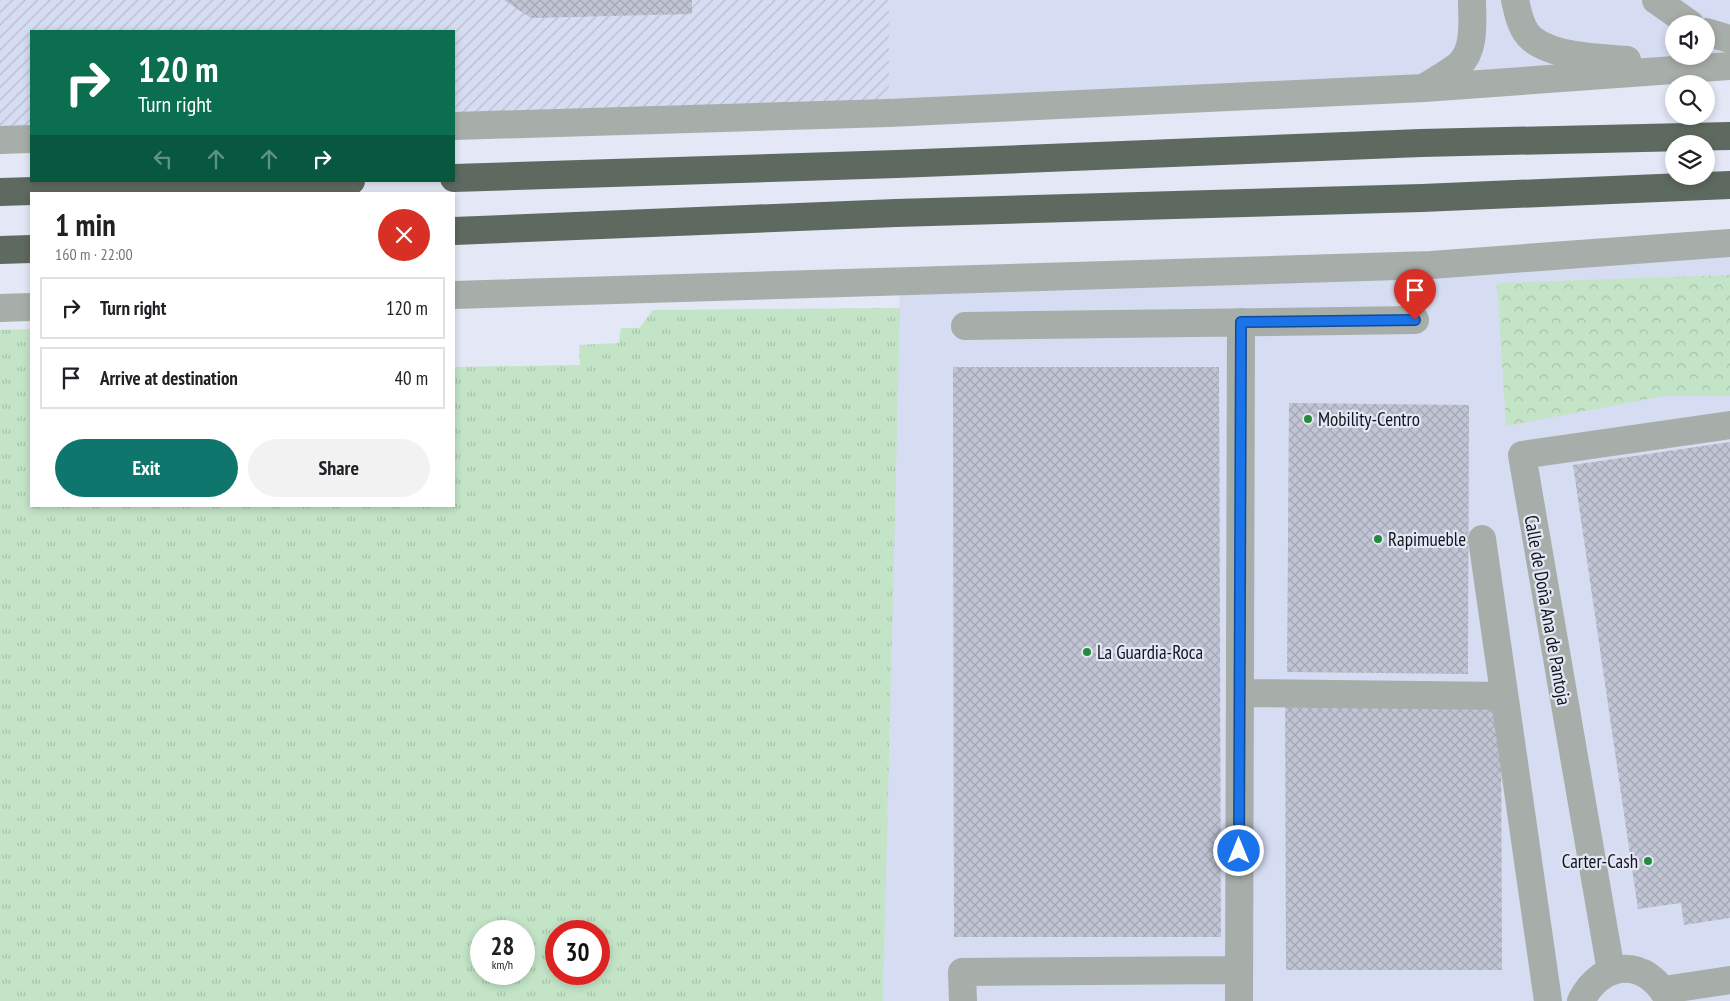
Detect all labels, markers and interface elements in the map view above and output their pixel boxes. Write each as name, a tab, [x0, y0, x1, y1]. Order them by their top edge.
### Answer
map controls	[1665, 15, 1715, 185]
button: sound	[1665, 15, 1715, 65]
text: 120 m	[138, 46, 219, 92]
icon: right	[55, 50, 120, 115]
button: search	[1665, 75, 1715, 125]
text: Turn right	[138, 90, 212, 118]
button: layers	[1665, 135, 1715, 185]
icon: left	[149, 145, 177, 173]
icon: ahead	[202, 145, 230, 173]
icon: ahead	[255, 145, 283, 173]
icon: right	[308, 145, 336, 173]
text: 1 min	[55, 205, 116, 244]
button: close	[378, 209, 430, 261]
text: 160 m · 22:00	[55, 244, 133, 264]
pin	[1394, 269, 1436, 320]
icon: arrive	[1401, 276, 1429, 304]
icon: right	[57, 294, 85, 322]
text: Turn right	[100, 296, 166, 320]
text: 120 m	[386, 296, 428, 320]
icon: arrive	[57, 364, 85, 392]
text: Arrive at destination	[100, 366, 238, 390]
text: 40 m	[395, 366, 428, 390]
place label: Mobility-Centro	[1318, 407, 1420, 431]
marker: Mobility-Centro	[1302, 413, 1314, 425]
button: Exit	[55, 439, 238, 497]
button: Share	[248, 439, 430, 497]
street label: Calle de Doña Ana de Pantoja	[1519, 513, 1577, 707]
place label: Rapimueble	[1388, 527, 1466, 551]
marker: Rapimueble	[1372, 533, 1384, 545]
place label: La Guardia-Roca	[1097, 640, 1203, 664]
marker: La Guardia-Roca	[1081, 646, 1093, 658]
position arrow	[1212, 824, 1264, 876]
place label: Carter-Cash	[1562, 849, 1638, 873]
marker: Carter-Cash	[1642, 855, 1654, 867]
speed limit sign: 30	[545, 920, 610, 985]
text: 28	[491, 930, 514, 962]
text: km/h	[492, 957, 513, 972]

